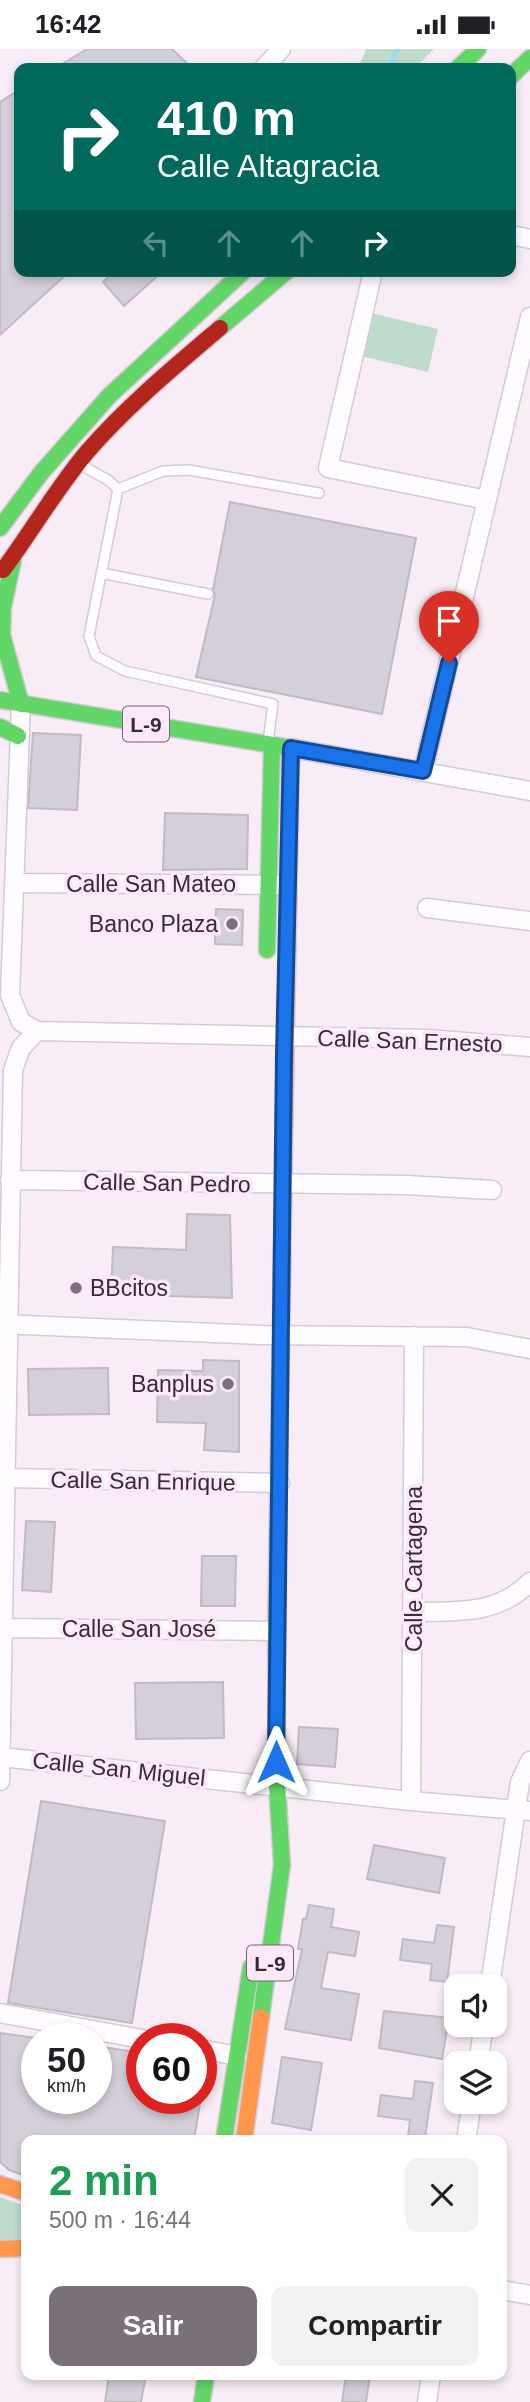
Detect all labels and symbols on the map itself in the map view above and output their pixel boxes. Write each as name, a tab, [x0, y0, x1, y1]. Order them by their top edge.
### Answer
pin	[419, 591, 479, 663]
road number: L-9	[123, 707, 169, 741]
street label: Calle San Mateo	[66, 871, 236, 897]
place label: Banco Plaza	[89, 911, 218, 937]
marker: Banco Plaza	[224, 916, 240, 932]
street label: Calle San Ernesto	[317, 1025, 503, 1057]
street label: Calle San Pedro	[83, 1169, 251, 1197]
place label: BBcitos	[90, 1275, 168, 1301]
marker: BBcitos	[68, 1280, 84, 1296]
place label: Banplus	[131, 1371, 214, 1397]
marker: Banplus	[220, 1376, 236, 1392]
street label: Calle San Enrique	[50, 1466, 236, 1496]
street label: Calle Cartagena	[401, 1486, 427, 1652]
street label: Calle San José	[62, 1616, 216, 1642]
position arrow	[239, 1725, 313, 1799]
street label: Calle San Miguel	[31, 1747, 207, 1791]
road number: L-9	[247, 1945, 293, 1981]
speed limit sign: 60	[126, 2023, 217, 2114]

